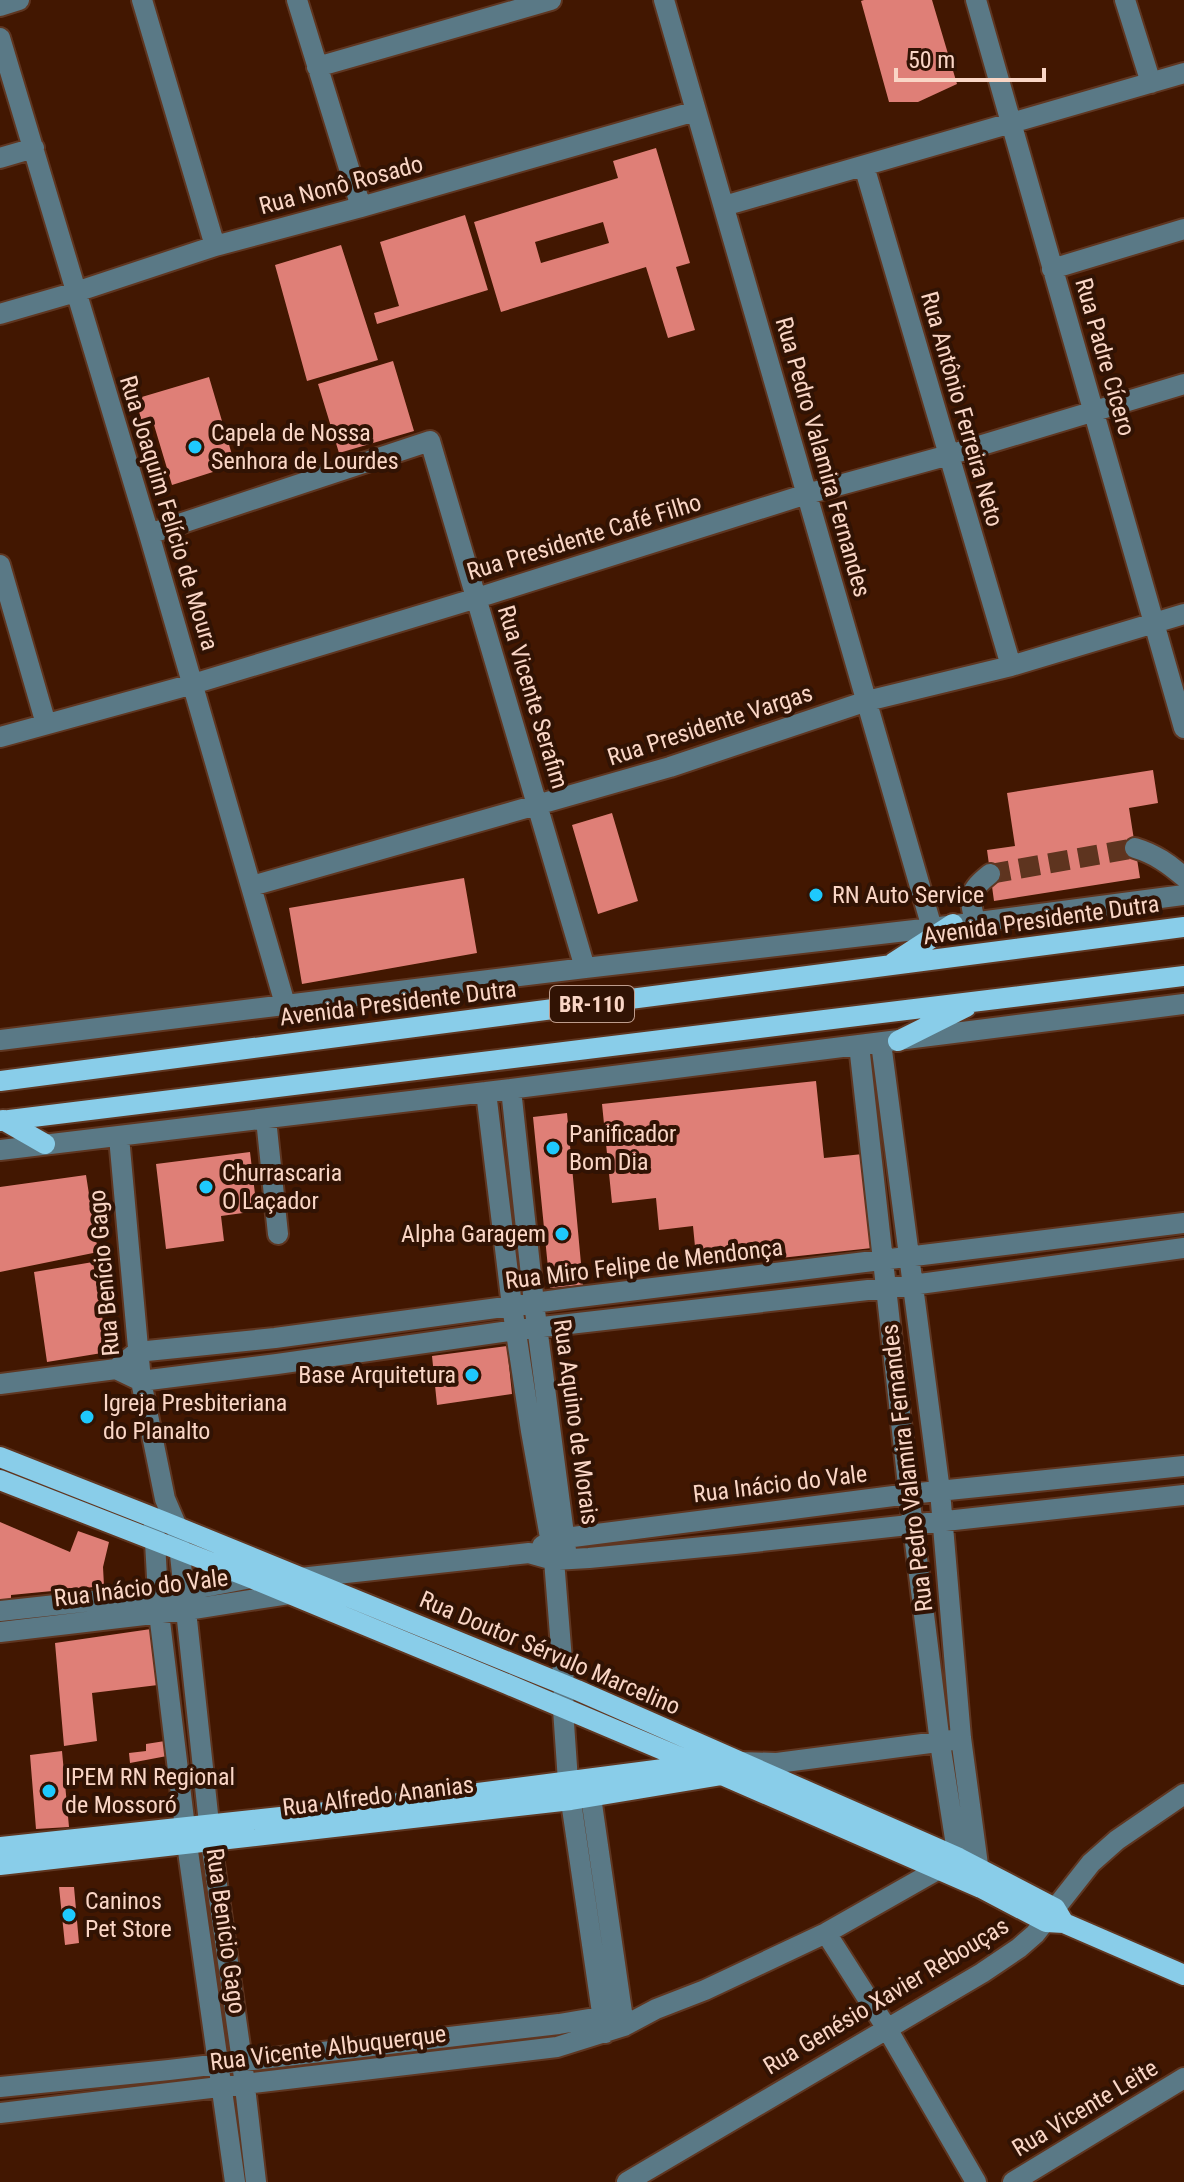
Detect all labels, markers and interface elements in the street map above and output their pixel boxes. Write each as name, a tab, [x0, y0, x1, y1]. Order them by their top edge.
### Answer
scale bar	[896, 32, 1044, 82]
text: 50 m	[908, 46, 955, 74]
street label: Rua Nonô Rosado	[256, 150, 426, 220]
street label: Rua Padre Cícero	[1069, 275, 1141, 439]
street label: Rua Antônio Ferreira Neto	[915, 288, 1009, 530]
street label: Rua Pedro Valamira Fernandes	[770, 314, 876, 600]
street label: Rua Joaquim Felício de Moura	[114, 372, 224, 654]
place label: Capela de Nossa Senhora de Lourdes	[211, 419, 399, 475]
marker: Capela de Nossa Senhora de Lourdes	[186, 438, 204, 456]
street label: Rua Presidente Café Filho	[463, 488, 705, 586]
street label: Rua Vicente Serafim	[492, 602, 574, 792]
street label: Rua Presidente Vargas	[604, 679, 816, 771]
place label: RN Auto Service	[832, 881, 984, 909]
marker: RN Auto Service	[807, 886, 825, 904]
street label: Avenida Presidente Dutra	[921, 890, 1161, 950]
street label: Avenida Presidente Dutra	[278, 975, 518, 1031]
road number: BR-110	[550, 986, 634, 1022]
place label: Panificador Bom Dia	[569, 1120, 676, 1176]
marker: Panificador Bom Dia	[544, 1139, 562, 1157]
place label: Churrascaria O Laçador	[222, 1159, 342, 1215]
marker: Churrascaria O Laçador	[197, 1178, 215, 1196]
street label: Rua Benício Gago	[83, 1189, 125, 1357]
place label: Alpha Garagem	[401, 1220, 546, 1248]
marker: Alpha Garagem	[553, 1225, 571, 1243]
street label: Rua Miro Felipe de Mendonça	[504, 1233, 784, 1295]
street label: Rua Aquino de Morais	[548, 1317, 604, 1527]
street label: Rua Pedro Valamira Fernandes	[875, 1322, 939, 1614]
place label: Base Arquitetura	[298, 1361, 456, 1389]
marker: Base Arquitetura	[463, 1366, 481, 1384]
place label: Igreja Presbiteriana do Planalto	[103, 1389, 287, 1445]
marker: Igreja Presbiteriana do Planalto	[78, 1408, 96, 1426]
street label: Rua Inácio do Vale	[691, 1459, 869, 1509]
street label: Rua Inácio do Vale	[52, 1563, 230, 1613]
street label: Rua Doutor Sérvulo Marcelino	[416, 1585, 684, 1721]
place label: IPEM RN Regional de Mossoró	[65, 1763, 235, 1819]
street label: Rua Alfredo Ananias	[281, 1770, 475, 1822]
marker: IPEM RN Regional de Mossoró	[40, 1782, 58, 1800]
street label: Rua Benício Gago	[201, 1847, 251, 2015]
place label: Caninos Pet Store	[85, 1887, 172, 1943]
marker: Caninos Pet Store	[60, 1906, 78, 1924]
street label: Rua Genésio Xavier Rebouças	[758, 1912, 1014, 2080]
street label: Rua Vicente Albuquerque	[208, 2020, 448, 2076]
street label: Rua Vicente Leite	[1007, 2054, 1163, 2162]

